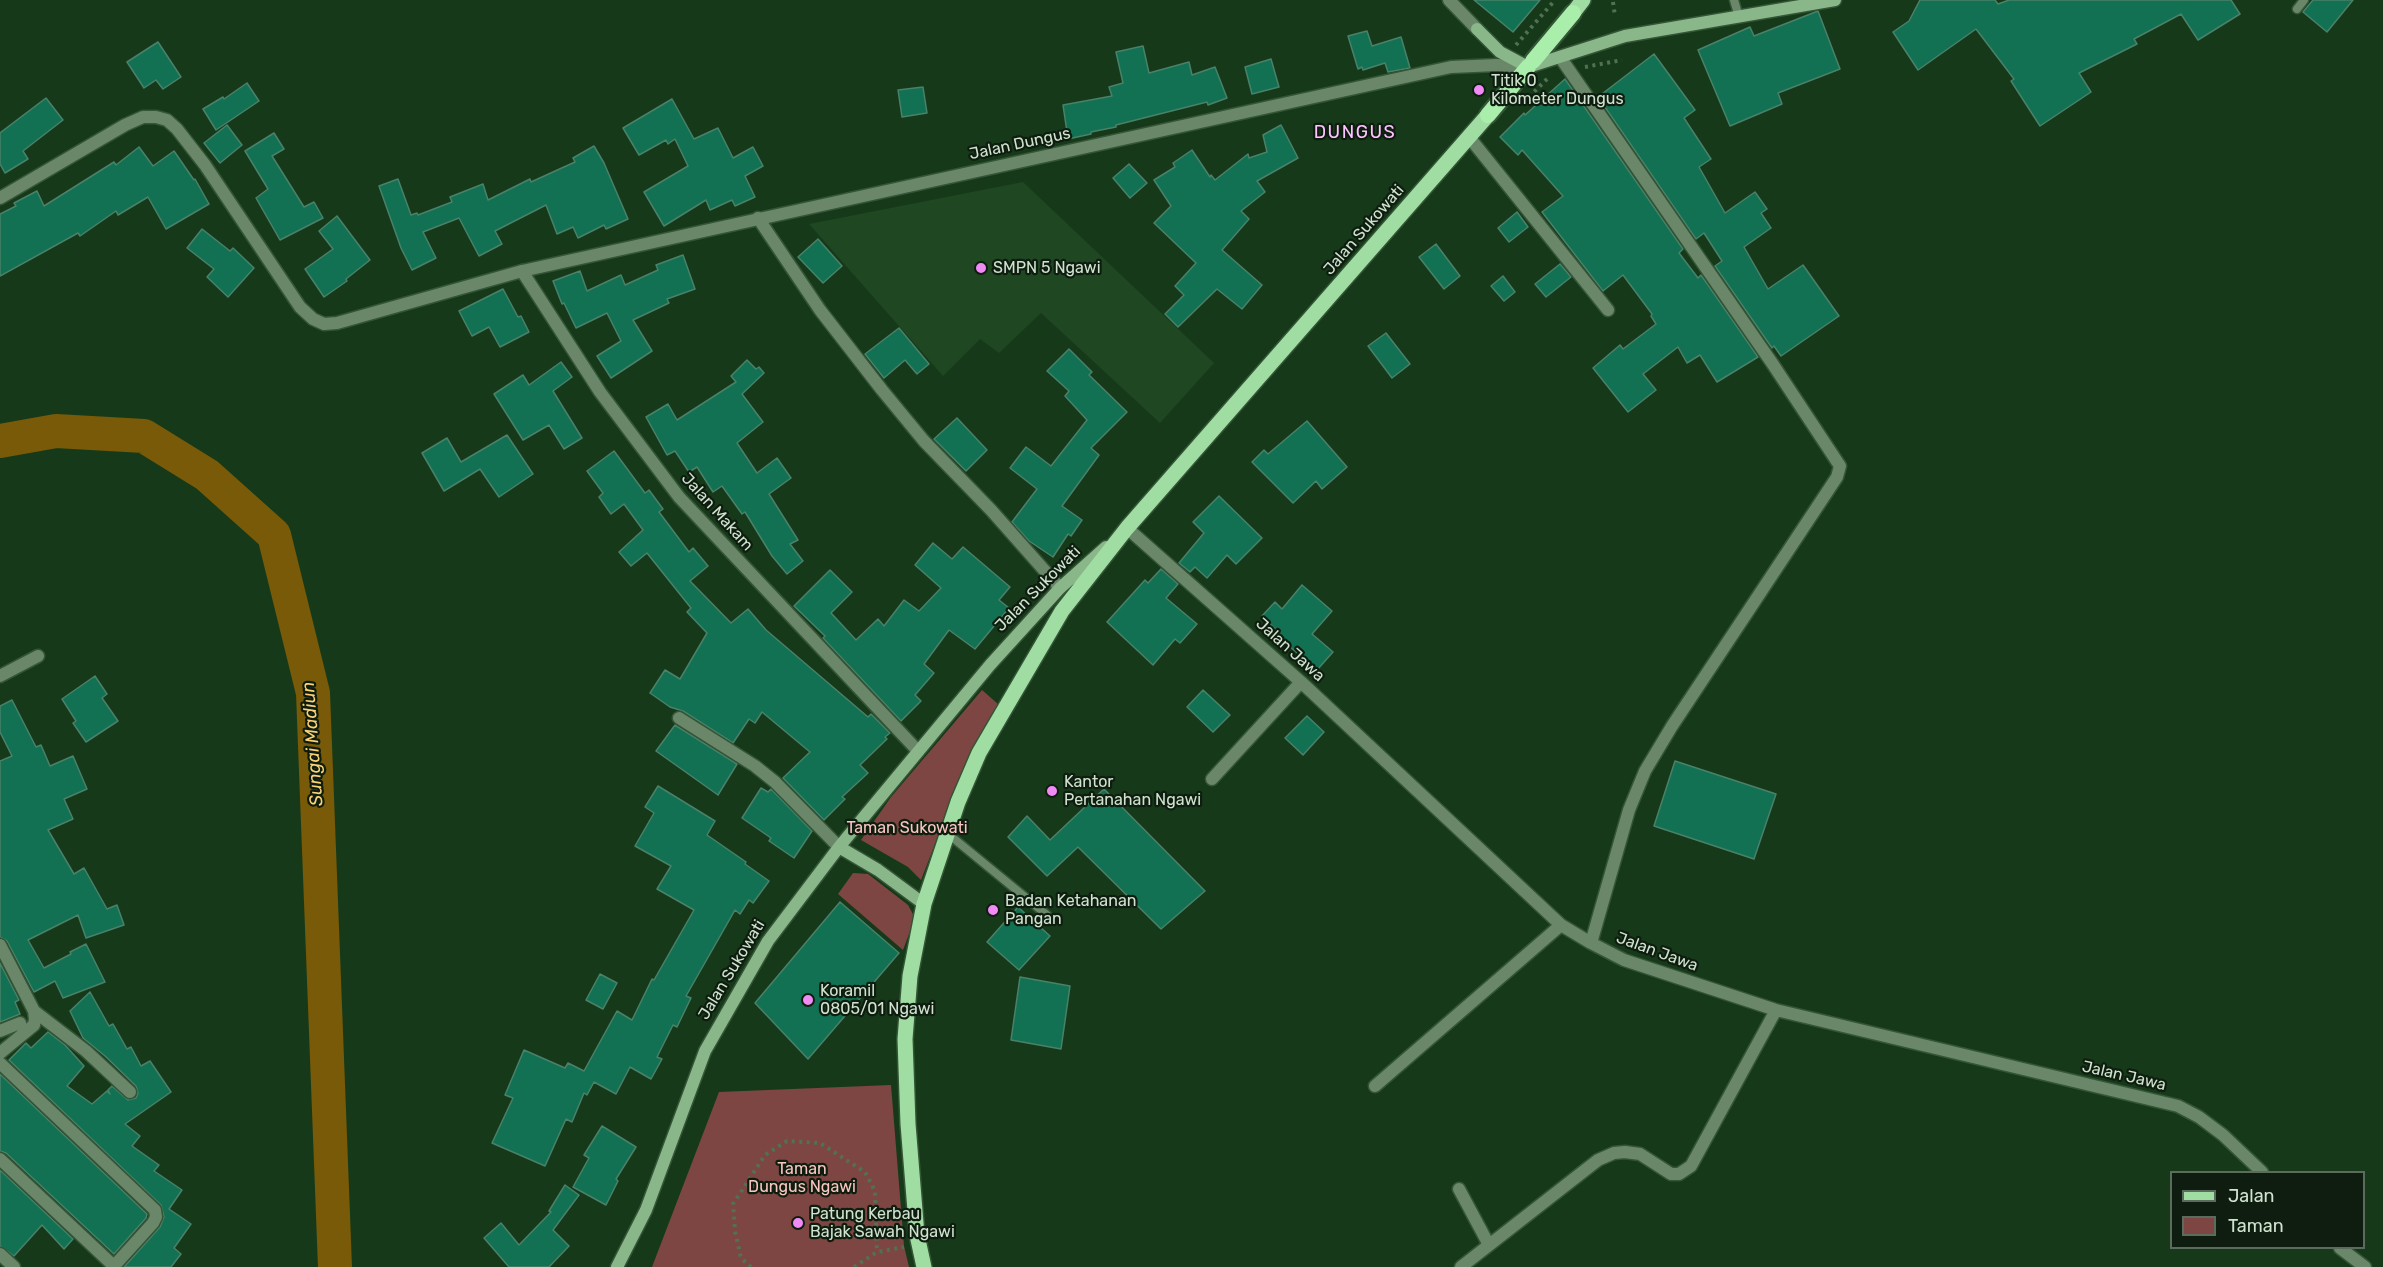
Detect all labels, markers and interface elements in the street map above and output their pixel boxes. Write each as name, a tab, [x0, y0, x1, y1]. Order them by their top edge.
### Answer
place label: Titik 0 Kilometer Dungus	[1491, 71, 1624, 109]
marker: Titik 0 Kilometer Dungus	[1472, 83, 1486, 97]
district label: DUNGUS	[1314, 122, 1396, 144]
street label: Jalan Dungus	[968, 124, 1072, 164]
street label: Jalan Sukowati	[1320, 181, 1408, 279]
place label: SMPN 5 Ngawi	[993, 258, 1101, 278]
marker: SMPN 5 Ngawi	[974, 261, 988, 275]
street label: Jalan Makam	[677, 469, 757, 555]
street label: Jalan Sukowati	[991, 542, 1085, 636]
street label: Jalan Jawa	[1252, 614, 1328, 686]
water label: Sungai Madiun	[298, 681, 328, 807]
place label: Kantor Pertanahan Ngawi	[1064, 772, 1201, 810]
marker: Kantor Pertanahan Ngawi	[1045, 784, 1059, 798]
park label: Taman Sukowati	[846, 818, 968, 838]
place label: Badan Ketahanan Pangan	[1005, 891, 1136, 929]
marker: Badan Ketahanan Pangan	[986, 903, 1000, 917]
street label: Jalan Sukowati	[695, 917, 769, 1023]
street label: Jalan Jawa	[1614, 928, 1700, 976]
place label: Koramil 0805/01 Ngawi	[820, 981, 934, 1019]
marker: Koramil 0805/01 Ngawi	[801, 993, 815, 1007]
street label: Jalan Jawa	[2080, 1057, 2168, 1095]
park label: Taman Dungus Ngawi	[748, 1159, 856, 1197]
legend	[2170, 1171, 2365, 1249]
text: Jalan	[2228, 1185, 2275, 1207]
place label: Patung Kerbau Bajak Sawah Ngawi	[810, 1204, 955, 1242]
text: Taman	[2228, 1215, 2284, 1237]
marker: Patung Kerbau Bajak Sawah Ngawi	[791, 1216, 805, 1230]

